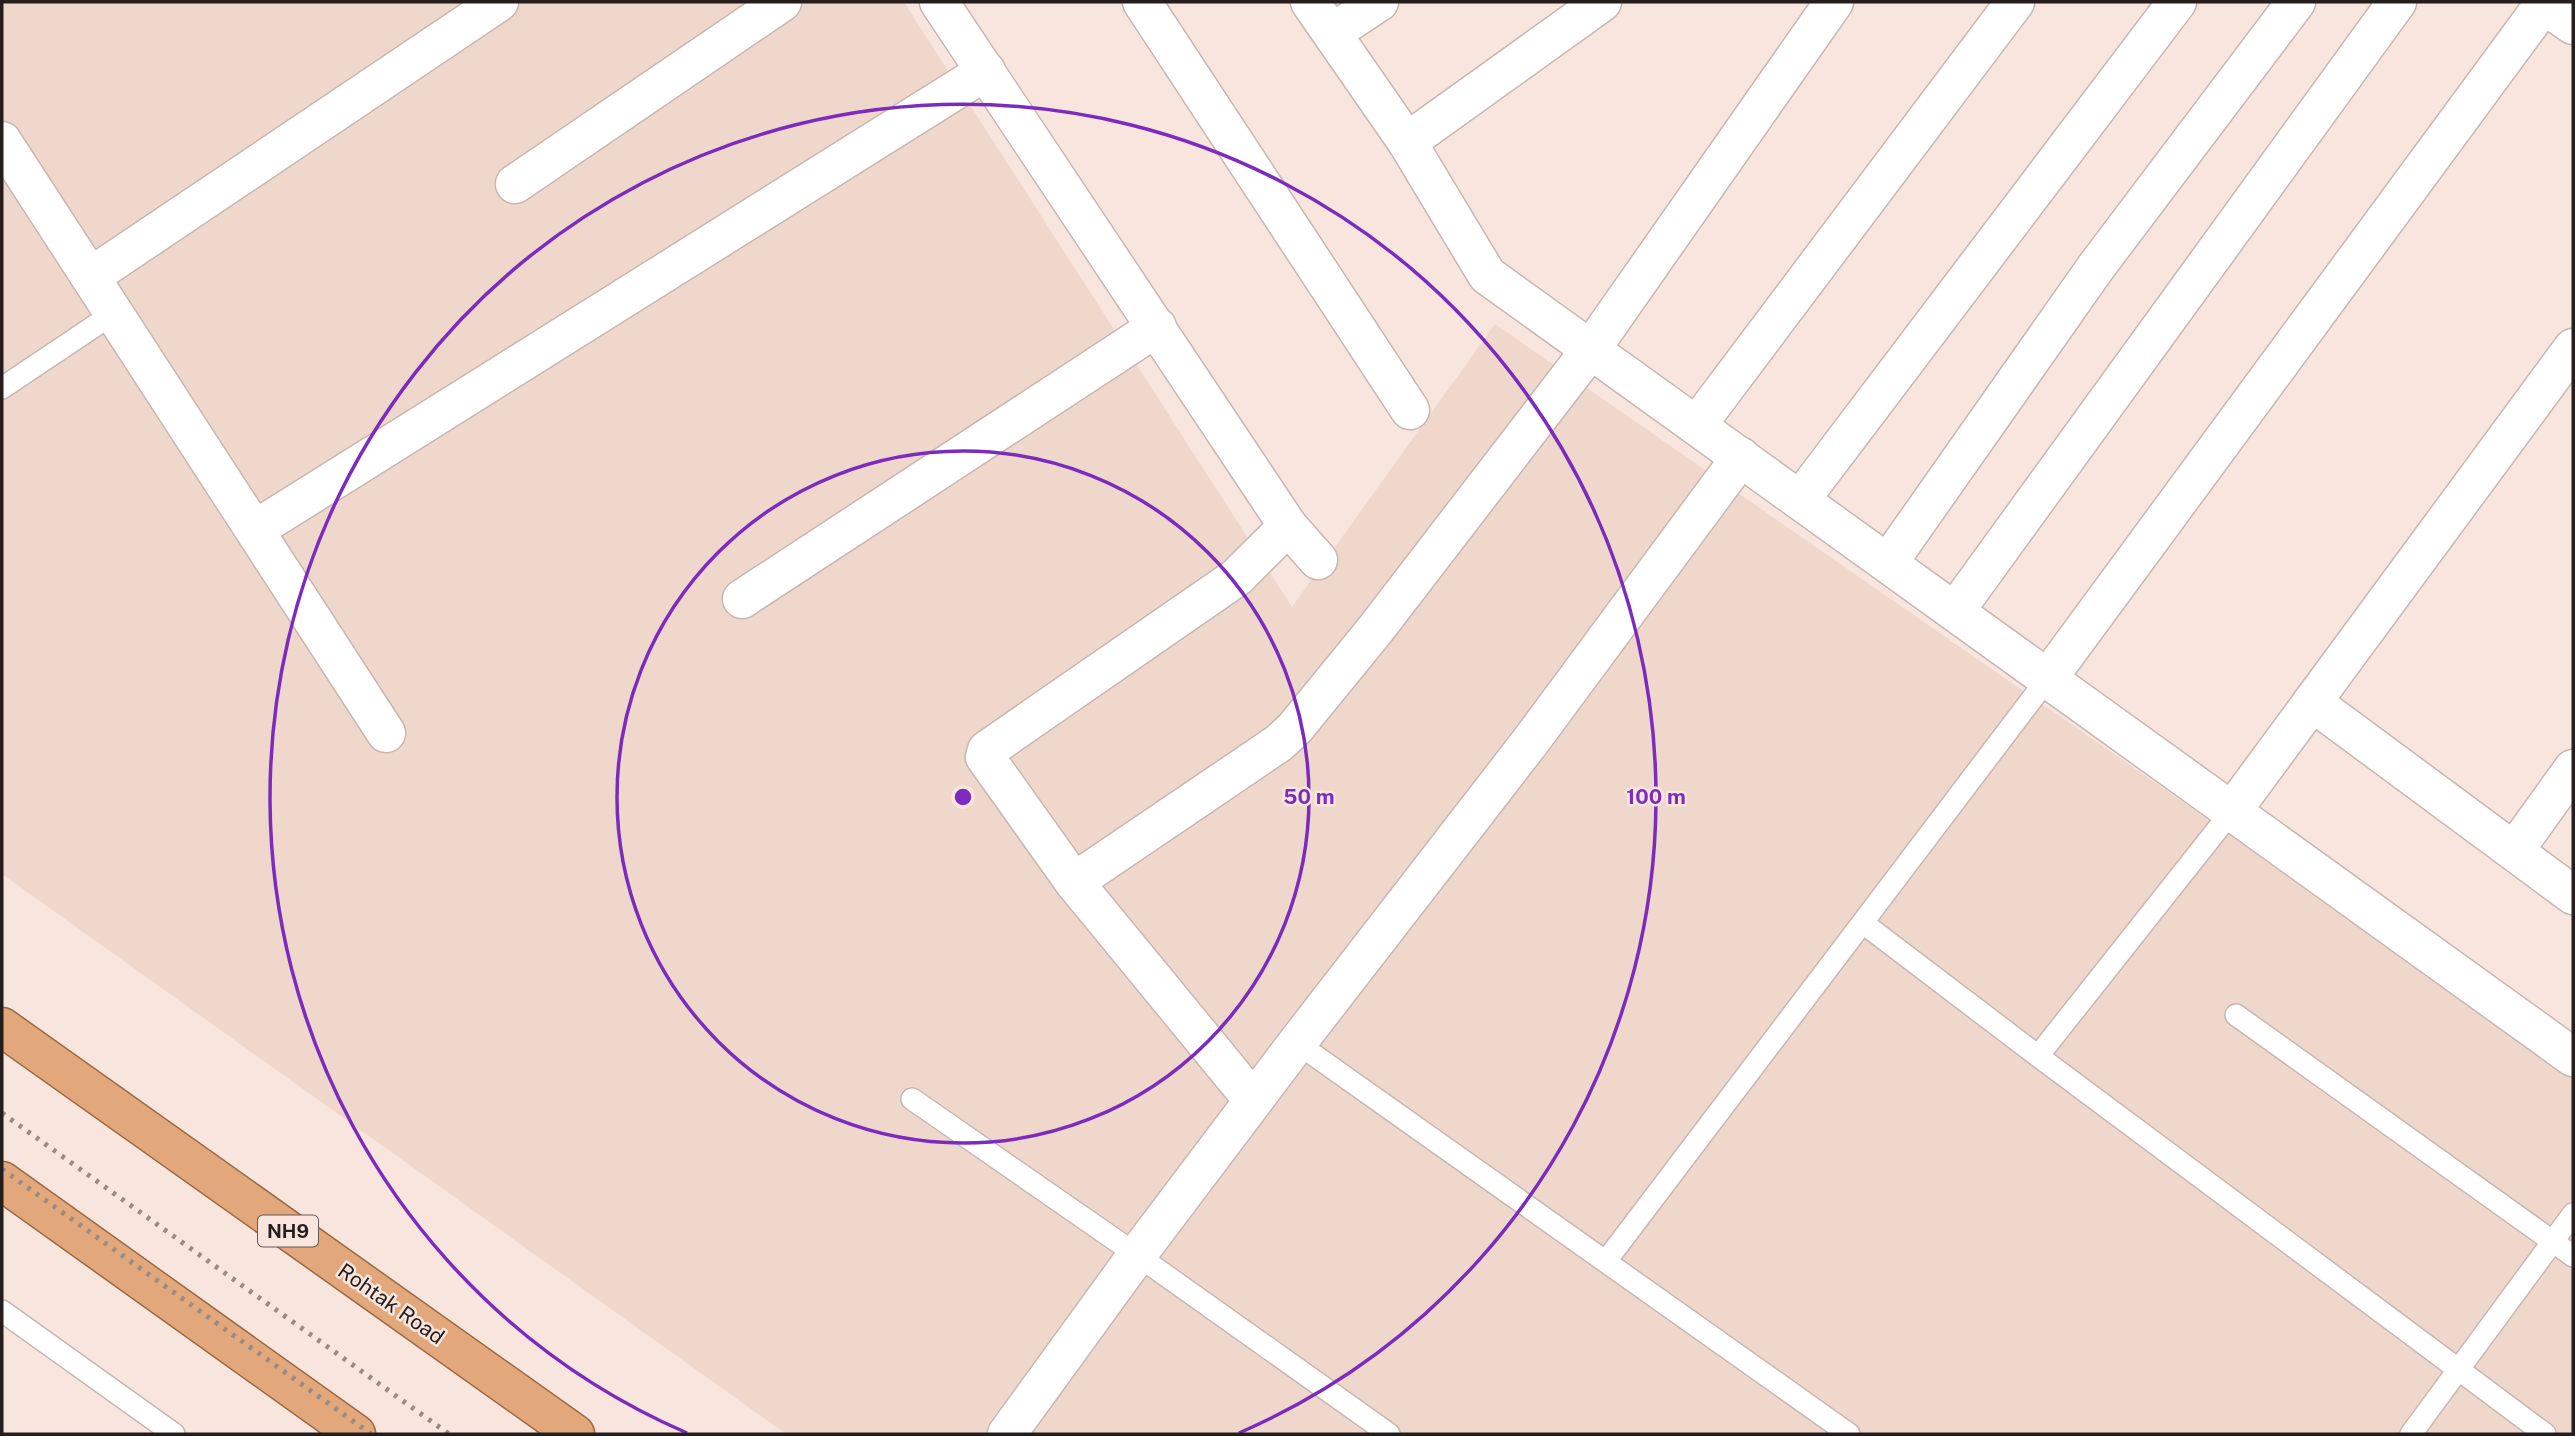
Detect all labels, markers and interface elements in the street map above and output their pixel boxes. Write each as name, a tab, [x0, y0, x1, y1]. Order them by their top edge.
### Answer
text: 50 m	[1283, 784, 1335, 809]
text: 100 m	[1626, 784, 1686, 809]
centre of rings	[951, 785, 975, 809]
road number: NH9	[258, 1216, 318, 1246]
street label: Rohtak Road	[333, 1258, 449, 1349]

